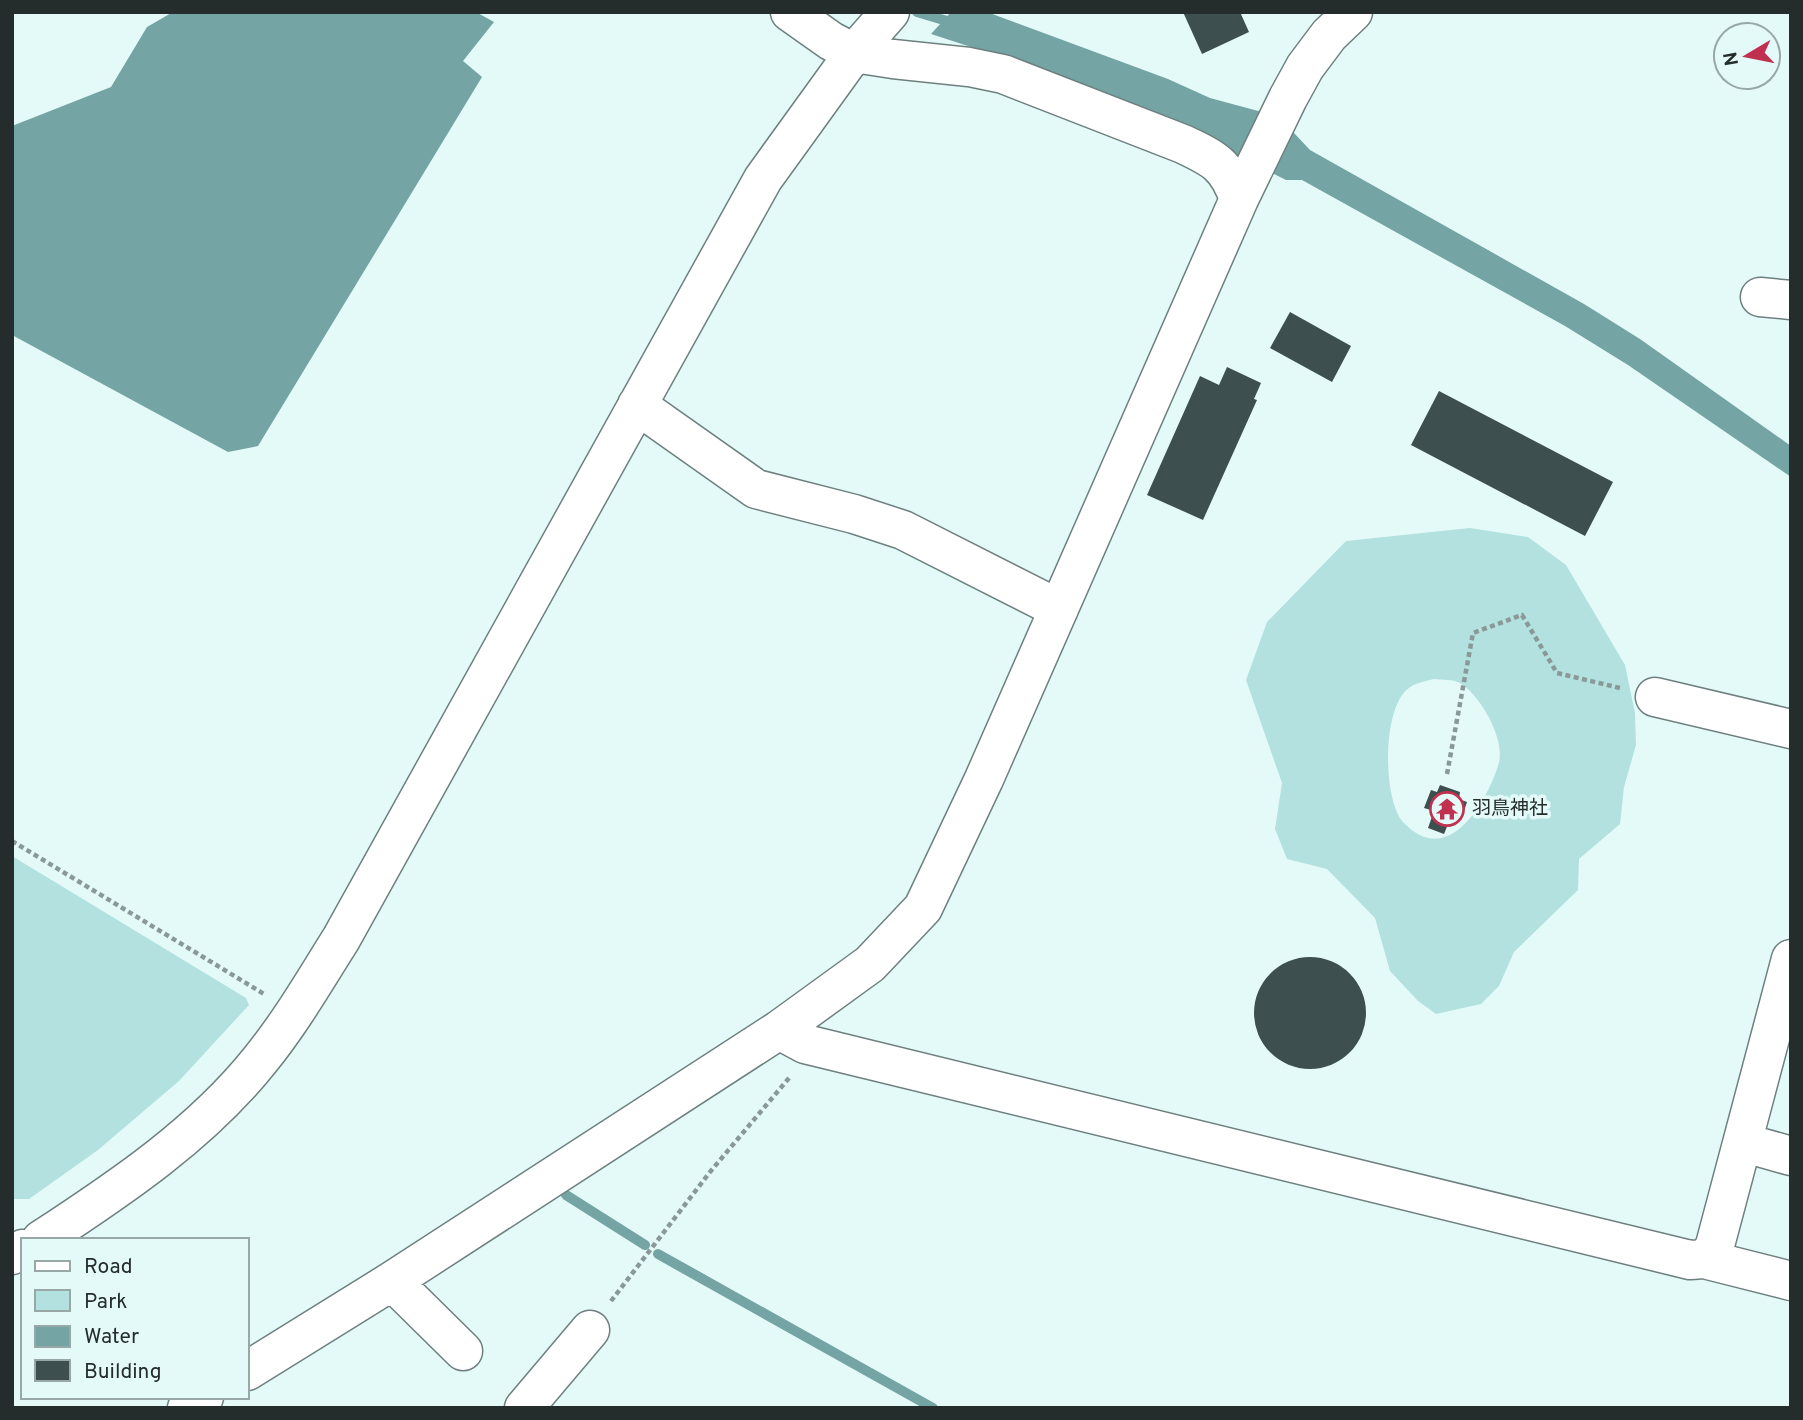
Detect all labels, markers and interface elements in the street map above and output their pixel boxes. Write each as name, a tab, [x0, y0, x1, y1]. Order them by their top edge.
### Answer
north arrow	[1712, 21, 1782, 91]
text: N	[1719, 50, 1745, 67]
temple icon: 羽鳥神社	[1428, 790, 1466, 828]
place label: 羽鳥神社	[1472, 797, 1548, 821]
legend	[21, 1238, 248, 1399]
text: Road	[84, 1254, 133, 1281]
text: Park	[84, 1289, 127, 1316]
text: Water	[84, 1324, 139, 1351]
text: Building	[84, 1359, 162, 1386]

